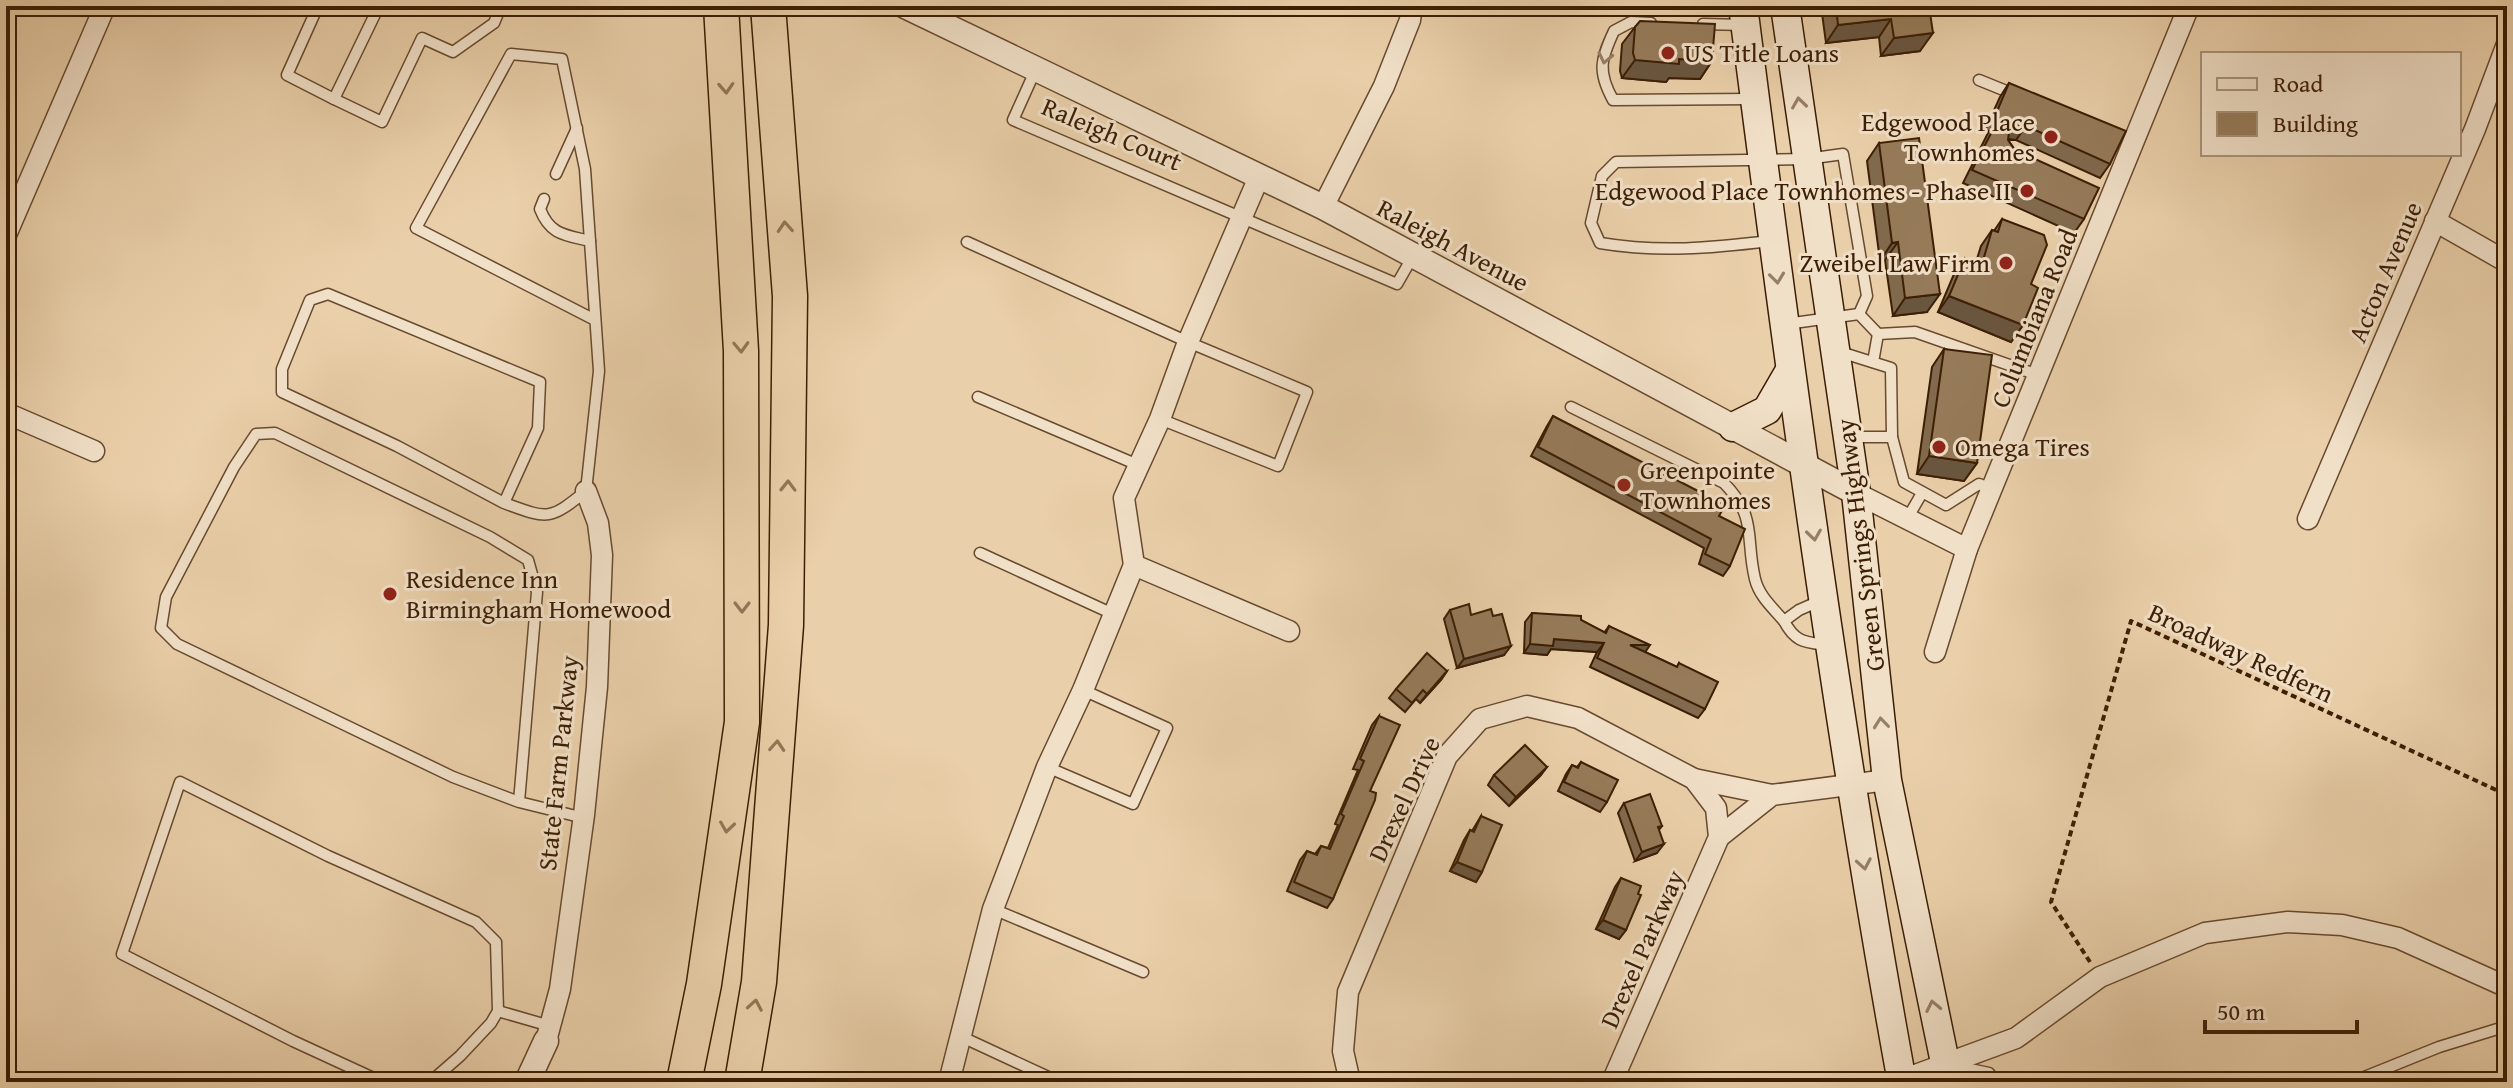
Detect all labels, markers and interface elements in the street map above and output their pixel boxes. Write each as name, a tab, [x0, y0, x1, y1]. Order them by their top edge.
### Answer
place label: US Title Loans	[1684, 33, 1839, 72]
marker: US Title Loans	[1659, 44, 1677, 62]
one-way arrow	[1597, 50, 1614, 64]
legend	[2201, 52, 2461, 156]
text: Road	[2273, 66, 2323, 101]
one-way arrow	[717, 82, 734, 95]
street label: Raleigh Court	[1036, 87, 1188, 181]
one-way arrow	[1791, 96, 1808, 110]
place label: Edgewood Place Townhomes	[1861, 102, 2035, 171]
text: Building	[2273, 106, 2358, 141]
marker: Edgewood Place Townhomes	[2042, 128, 2060, 146]
place label: Edgewood Place Townhomes - Phase II	[1595, 171, 2011, 210]
marker: Edgewood Place Townhomes - Phase II	[2018, 182, 2036, 200]
street label: Raleigh Avenue	[1370, 188, 1536, 301]
street label: Acton Avenue	[2337, 195, 2432, 348]
one-way arrow	[777, 220, 794, 233]
street label: Columbiana Road	[1980, 222, 2087, 413]
place label: Zweibel Law Firm	[1799, 243, 1990, 282]
marker: Zweibel Law Firm	[1997, 254, 2015, 272]
one-way arrow	[1768, 271, 1785, 285]
one-way arrow	[732, 341, 749, 354]
street label: Green Springs Highway	[1825, 417, 1894, 674]
place label: Omega Tires	[1955, 427, 2090, 466]
marker: Omega Tires	[1930, 438, 1948, 456]
place label: Greenpointe Townhomes	[1640, 450, 1775, 519]
marker: Greenpointe Townhomes	[1615, 476, 1633, 494]
one-way arrow	[779, 480, 796, 492]
one-way arrow	[1805, 528, 1822, 542]
place label: Residence Inn Birmingham Homewood	[406, 559, 671, 628]
marker: Residence Inn Birmingham Homewood	[381, 585, 399, 603]
street label: Broadway Redfern	[2142, 593, 2341, 713]
one-way arrow	[733, 601, 751, 614]
street label: State Farm Parkway	[527, 653, 588, 873]
one-way arrow	[1873, 716, 1890, 729]
street label: Drexel Drive	[1357, 730, 1450, 868]
one-way arrow	[768, 739, 785, 752]
one-way arrow	[719, 820, 736, 834]
one-way arrow	[1855, 857, 1872, 870]
street label: Drexel Parkway	[1589, 863, 1694, 1034]
scale bar	[2205, 984, 2357, 1034]
text: 50 m	[2217, 994, 2265, 1029]
one-way arrow	[745, 998, 762, 1012]
one-way arrow	[1925, 999, 1942, 1013]

